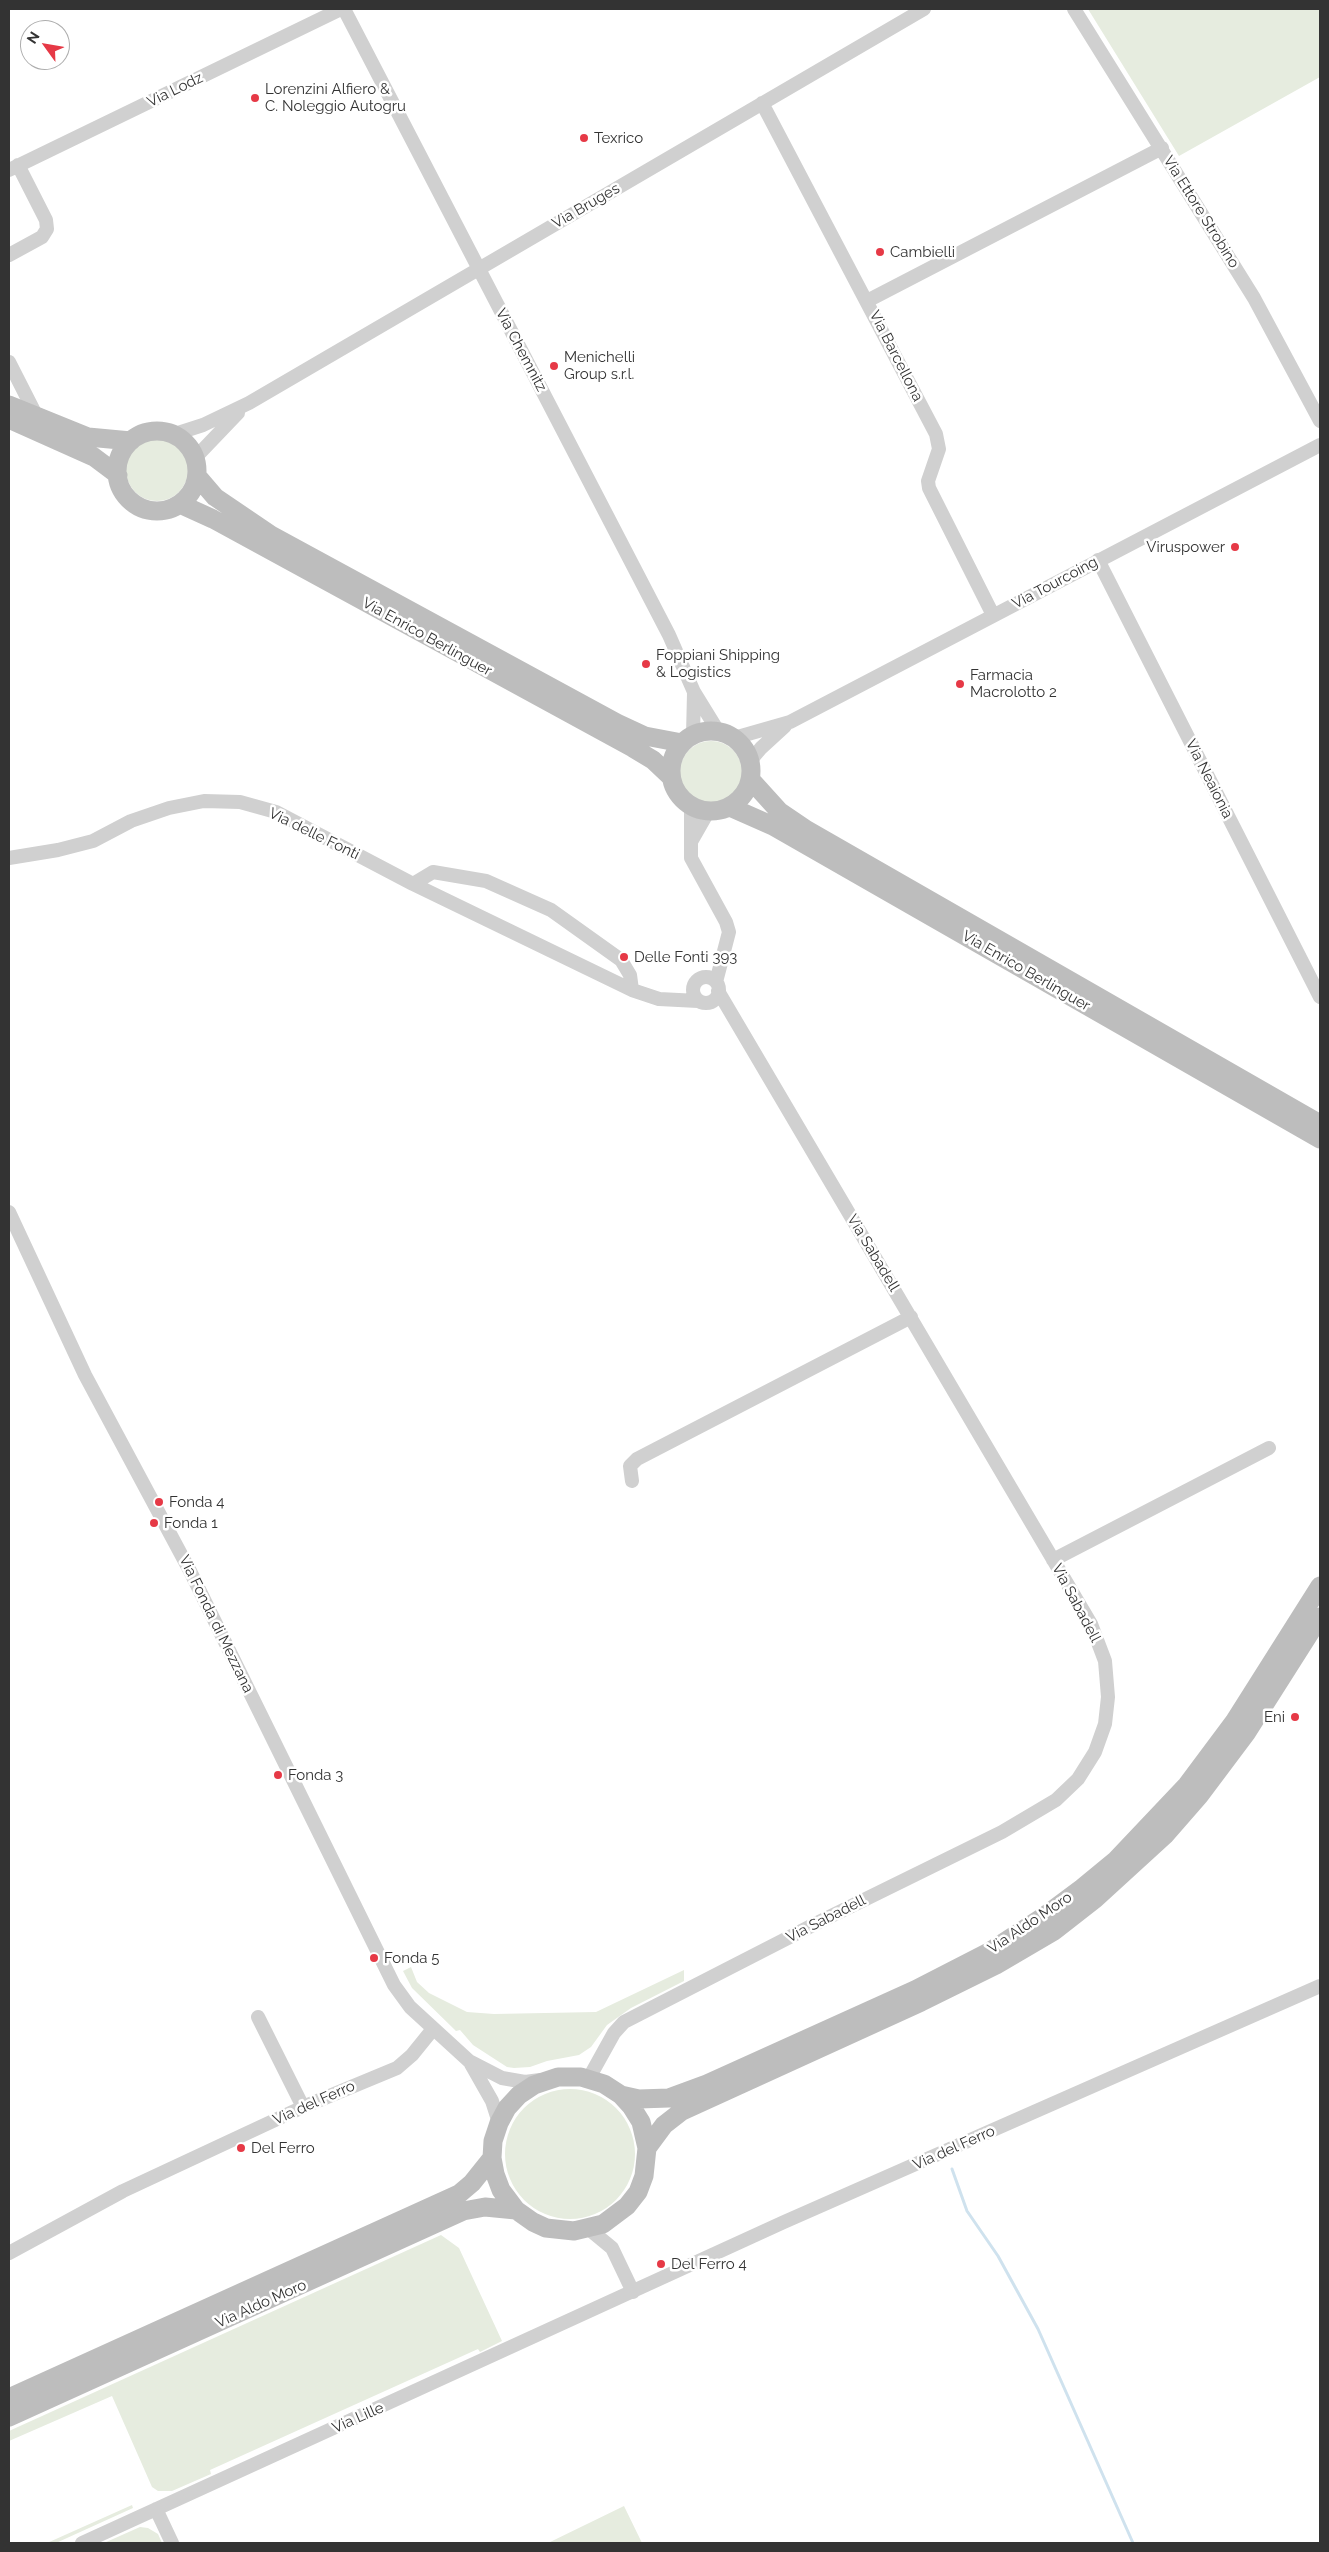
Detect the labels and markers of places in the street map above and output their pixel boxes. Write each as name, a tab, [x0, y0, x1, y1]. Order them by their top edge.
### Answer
place label: Lorenzini Alfiero & C. Noleggio Autogru	[265, 80, 406, 115]
marker: Lorenzini Alfiero & C. Noleggio Autogru	[249, 92, 261, 104]
place label: Texrico	[594, 129, 643, 147]
marker: Texrico	[578, 132, 590, 144]
place label: Cambielli	[890, 243, 955, 261]
marker: Cambielli	[874, 246, 886, 258]
place label: Menichelli Group s.r.l.	[564, 348, 635, 383]
marker: Menichelli Group s.r.l.	[548, 360, 560, 372]
place label: Viruspower	[1146, 538, 1225, 556]
marker: Viruspower	[1229, 541, 1241, 553]
place label: Foppiani Shipping & Logistics	[656, 646, 780, 681]
marker: Foppiani Shipping & Logistics	[640, 658, 652, 670]
place label: Farmacia Macrolotto 2	[970, 666, 1057, 701]
marker: Farmacia Macrolotto 2	[954, 678, 966, 690]
place label: Delle Fonti 393	[634, 948, 737, 966]
marker: Delle Fonti 393	[618, 951, 630, 963]
place label: Fonda 4	[169, 1493, 225, 1511]
marker: Fonda 4	[153, 1496, 165, 1508]
place label: Fonda 1	[164, 1514, 218, 1532]
marker: Fonda 1	[148, 1517, 160, 1529]
place label: Eni	[1264, 1708, 1285, 1726]
marker: Eni	[1289, 1711, 1301, 1723]
place label: Fonda 3	[288, 1766, 343, 1784]
marker: Fonda 3	[272, 1769, 284, 1781]
place label: Fonda 5	[384, 1949, 440, 1967]
marker: Fonda 5	[368, 1952, 380, 1964]
place label: Del Ferro	[251, 2139, 315, 2157]
marker: Del Ferro	[235, 2142, 247, 2154]
place label: Del Ferro 4	[671, 2255, 747, 2273]
marker: Del Ferro 4	[655, 2258, 667, 2270]

